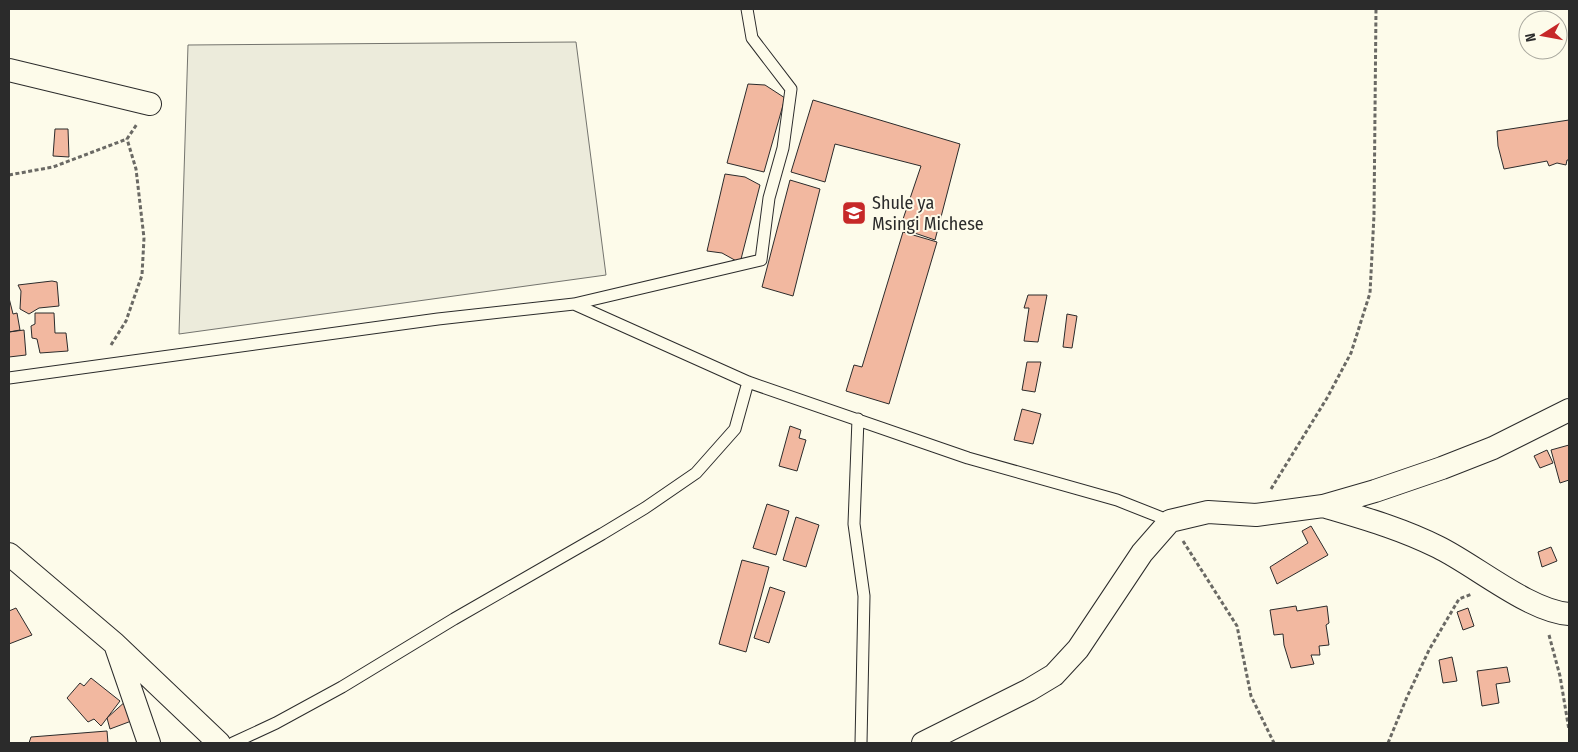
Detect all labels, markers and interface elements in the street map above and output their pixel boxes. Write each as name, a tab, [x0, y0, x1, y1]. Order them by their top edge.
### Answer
north arrow	[1518, 10, 1568, 60]
text: N	[1522, 32, 1540, 43]
place label: Shule ya Msingi Michese	[872, 192, 984, 235]
school or university icon: Shule ya Msingi Michese	[841, 200, 867, 226]

